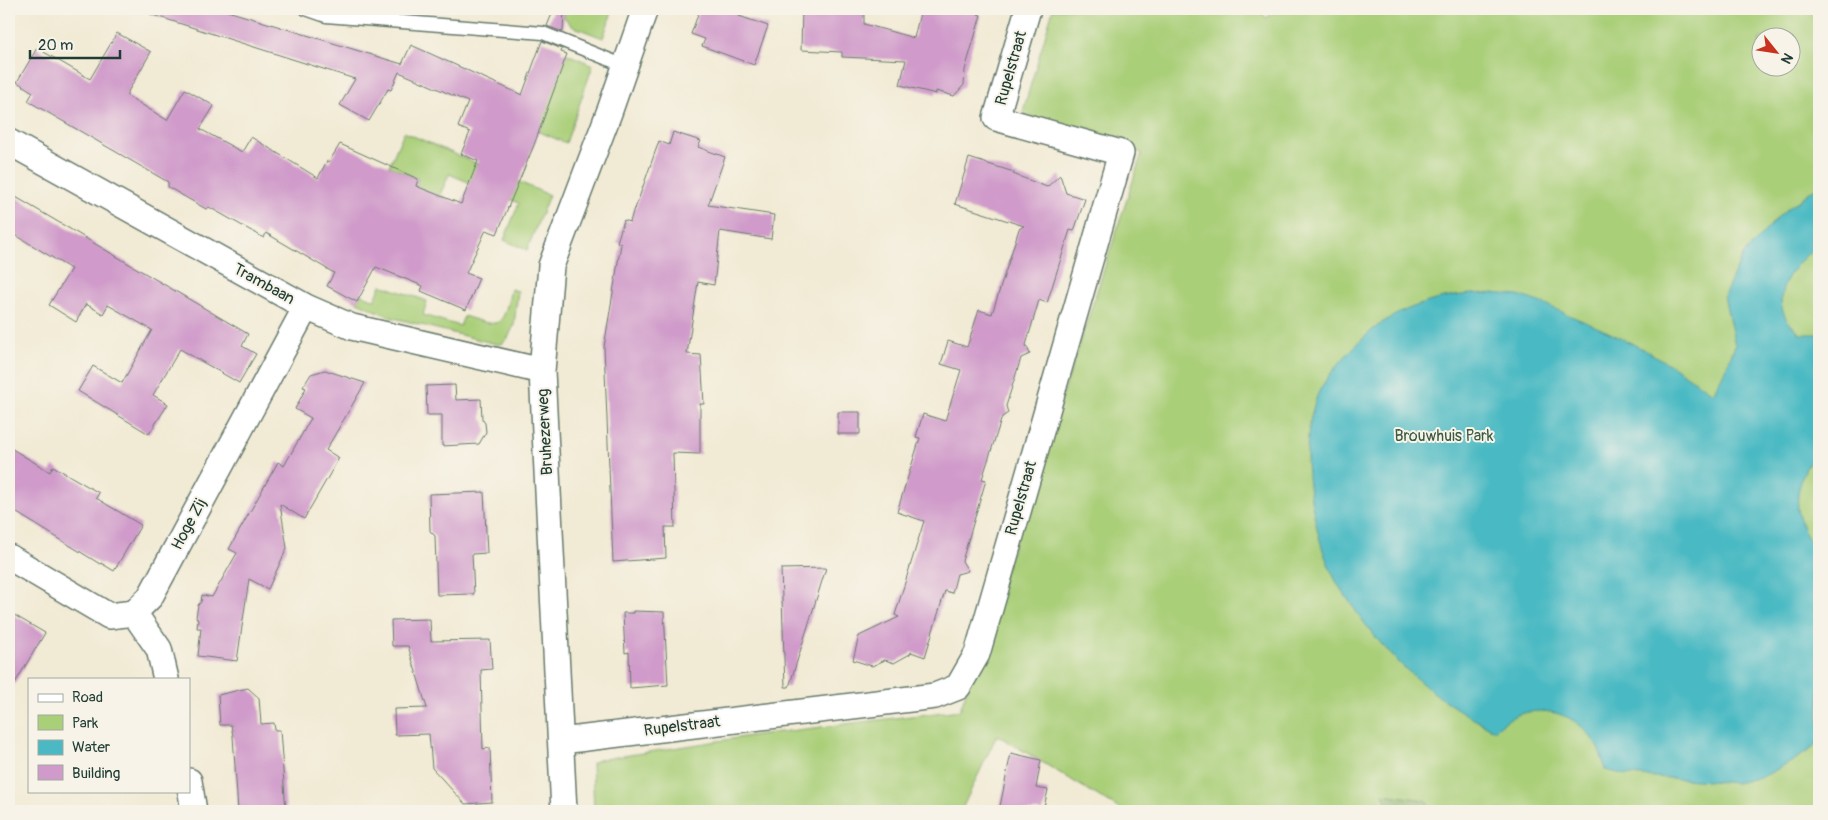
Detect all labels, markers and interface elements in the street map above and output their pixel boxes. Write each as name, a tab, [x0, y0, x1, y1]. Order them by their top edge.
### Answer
scale bar	[30, 28, 120, 60]
street label: Rupelstraat	[991, 28, 1031, 108]
north arrow	[1750, 28, 1800, 78]
text: 20 m	[38, 36, 73, 55]
text: N	[1777, 50, 1797, 67]
street label: Trambaan	[230, 259, 298, 309]
street label: Bruhezerweg	[533, 388, 557, 476]
park label: Brouwhuis Park	[1395, 426, 1494, 446]
street label: Rupelstraat	[1001, 458, 1041, 538]
street label: Hoge Zij	[167, 495, 211, 553]
legend	[28, 678, 190, 792]
text: Road	[72, 688, 103, 707]
street label: Rupelstraat	[643, 711, 722, 741]
text: Park	[72, 714, 99, 733]
text: Water	[72, 738, 111, 757]
text: Building	[72, 764, 120, 783]

